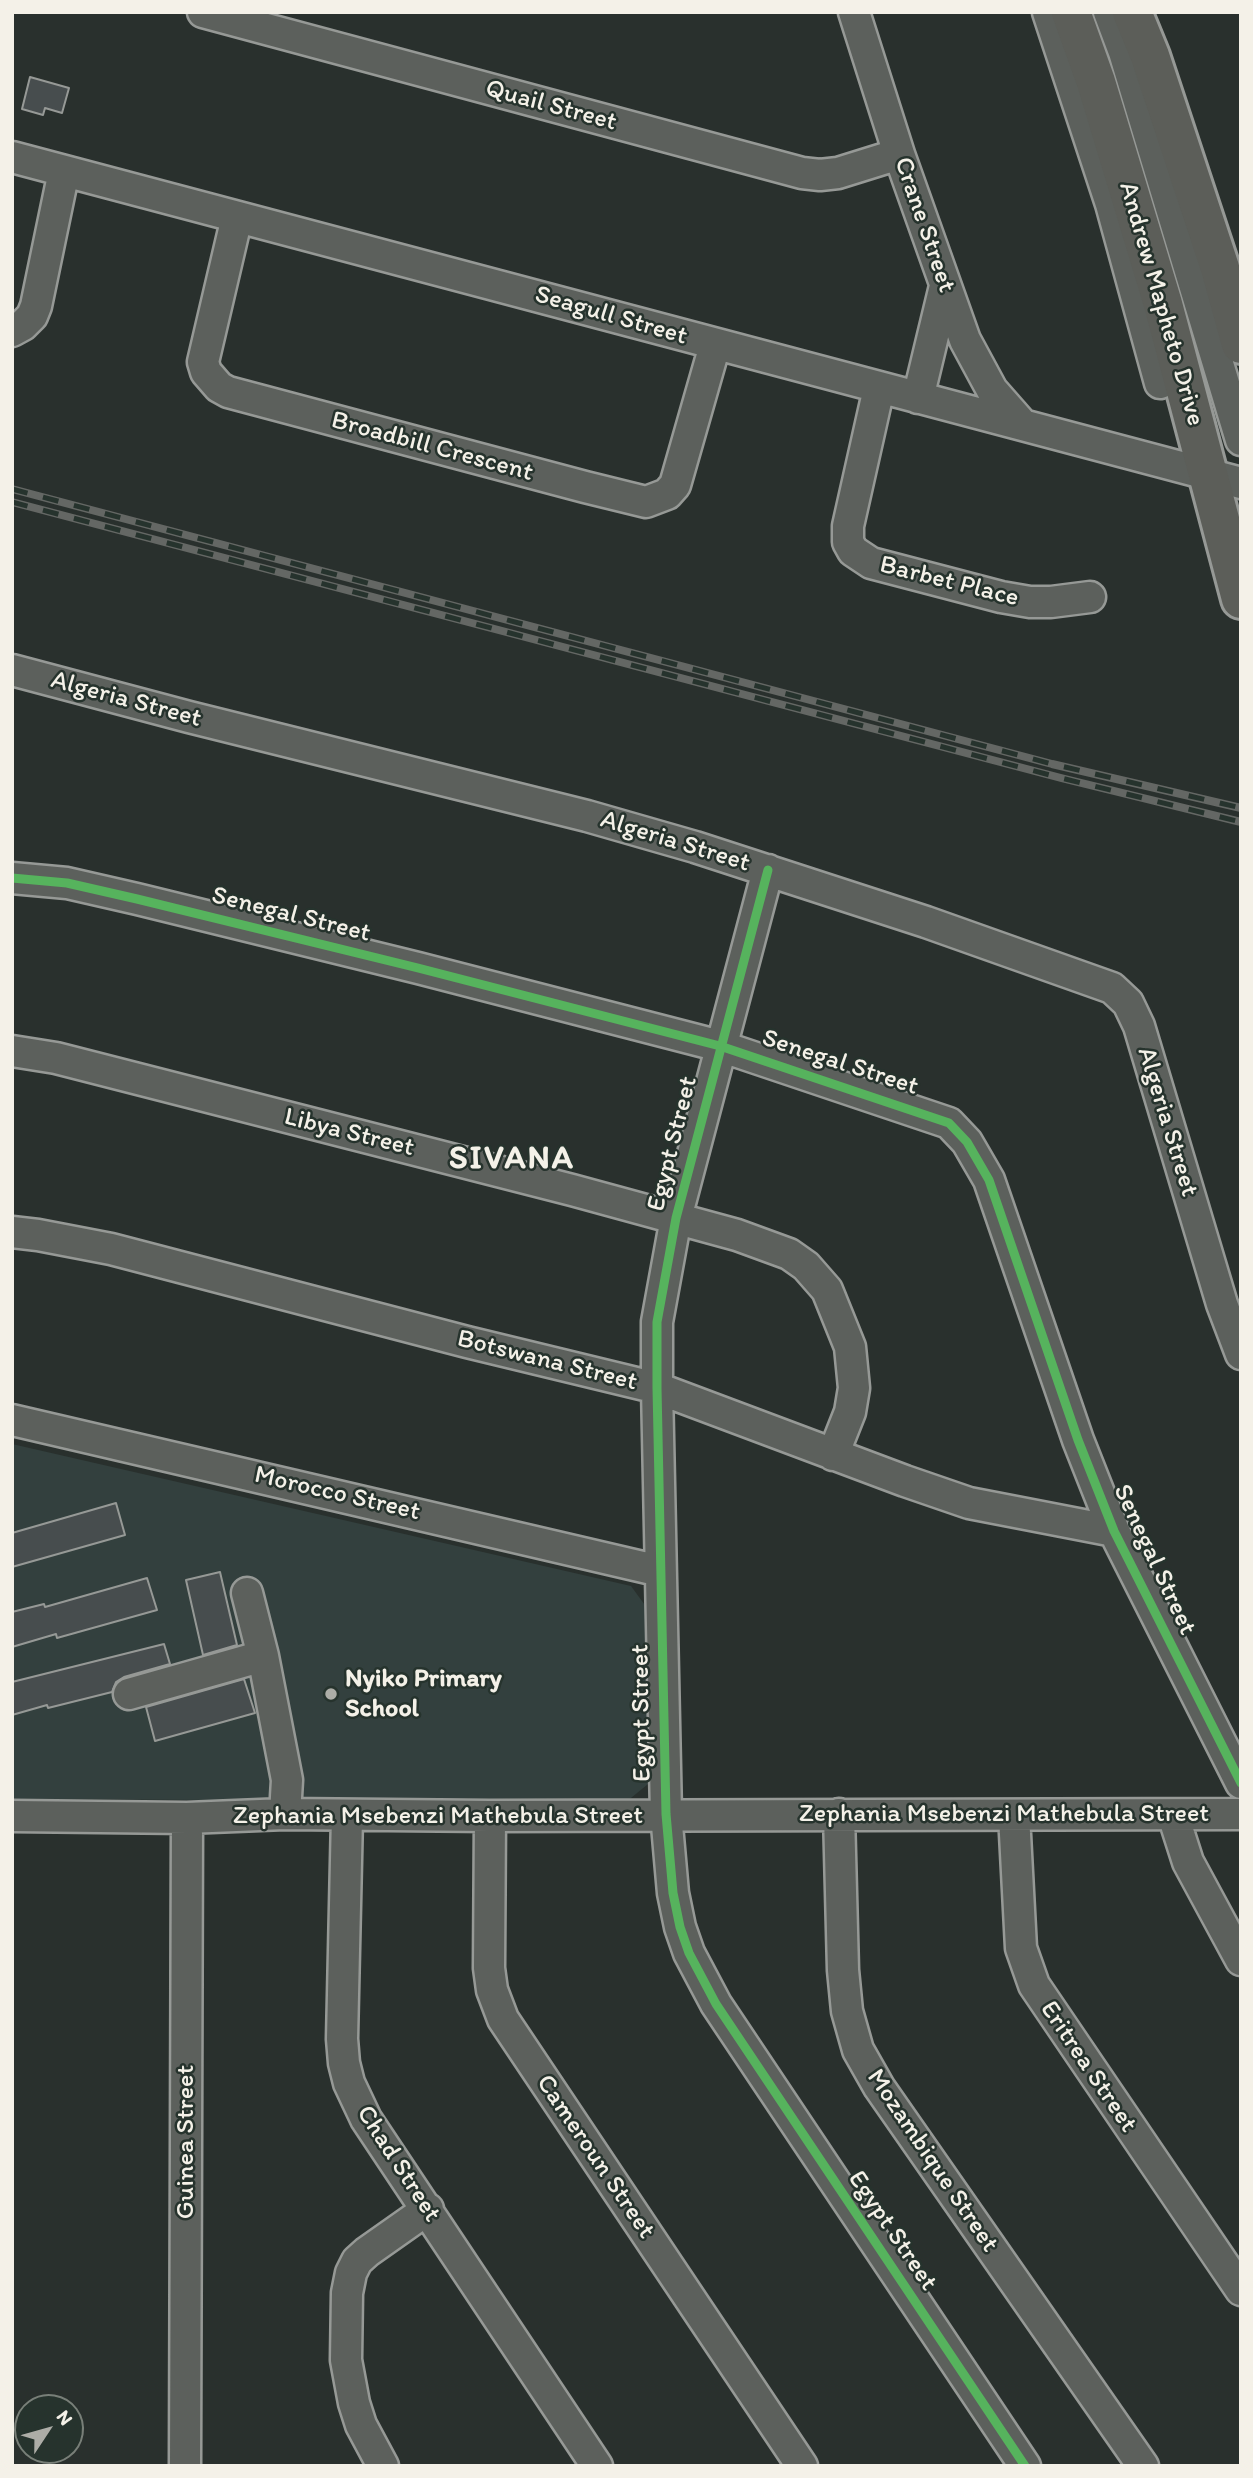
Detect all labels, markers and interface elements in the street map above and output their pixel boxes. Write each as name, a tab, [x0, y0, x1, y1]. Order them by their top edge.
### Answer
street label: Quail Street	[482, 74, 620, 138]
street label: Crane Street	[886, 153, 962, 297]
street label: Andrew Mapheto Drive	[1111, 178, 1211, 430]
street label: Seagull Street	[531, 279, 691, 353]
street label: Broadbill Crescent	[328, 405, 536, 489]
street label: Barbet Place	[876, 550, 1022, 614]
street label: Algeria Street	[47, 665, 205, 735]
street label: Algeria Street	[596, 804, 754, 880]
street label: Senegal Street	[208, 880, 374, 950]
street label: Senegal Street	[758, 1023, 922, 1103]
street label: Algeria Street	[1129, 1043, 1205, 1201]
street label: Egypt Street	[641, 1073, 705, 1215]
street label: Libya Street	[281, 1102, 417, 1164]
district label: SIVANA	[449, 1140, 575, 1180]
street label: Botswana Street	[454, 1324, 640, 1398]
street label: Morocco Street	[251, 1460, 423, 1528]
street label: Senegal Street	[1105, 1480, 1203, 1640]
street label: Egypt Street	[625, 1644, 659, 1782]
place label: Nyiko Primary School	[345, 1663, 502, 1724]
marker: Nyiko Primary School	[323, 1686, 339, 1702]
street label: Zephania Msebenzi Mathebula Street	[799, 1798, 1209, 1830]
street label: Zephania Msebenzi Mathebula Street	[233, 1800, 643, 1832]
street label: Eritrea Street	[1033, 1995, 1143, 2139]
street label: Mozambique Street	[859, 2064, 1005, 2258]
street label: Guinea Street	[170, 2065, 202, 2219]
street label: Cameroun Street	[529, 2069, 661, 2245]
street label: Chad Street	[349, 2100, 447, 2228]
street label: Egypt Street	[840, 2165, 944, 2297]
north arrow	[14, 2394, 84, 2464]
text: N	[52, 2406, 78, 2429]

